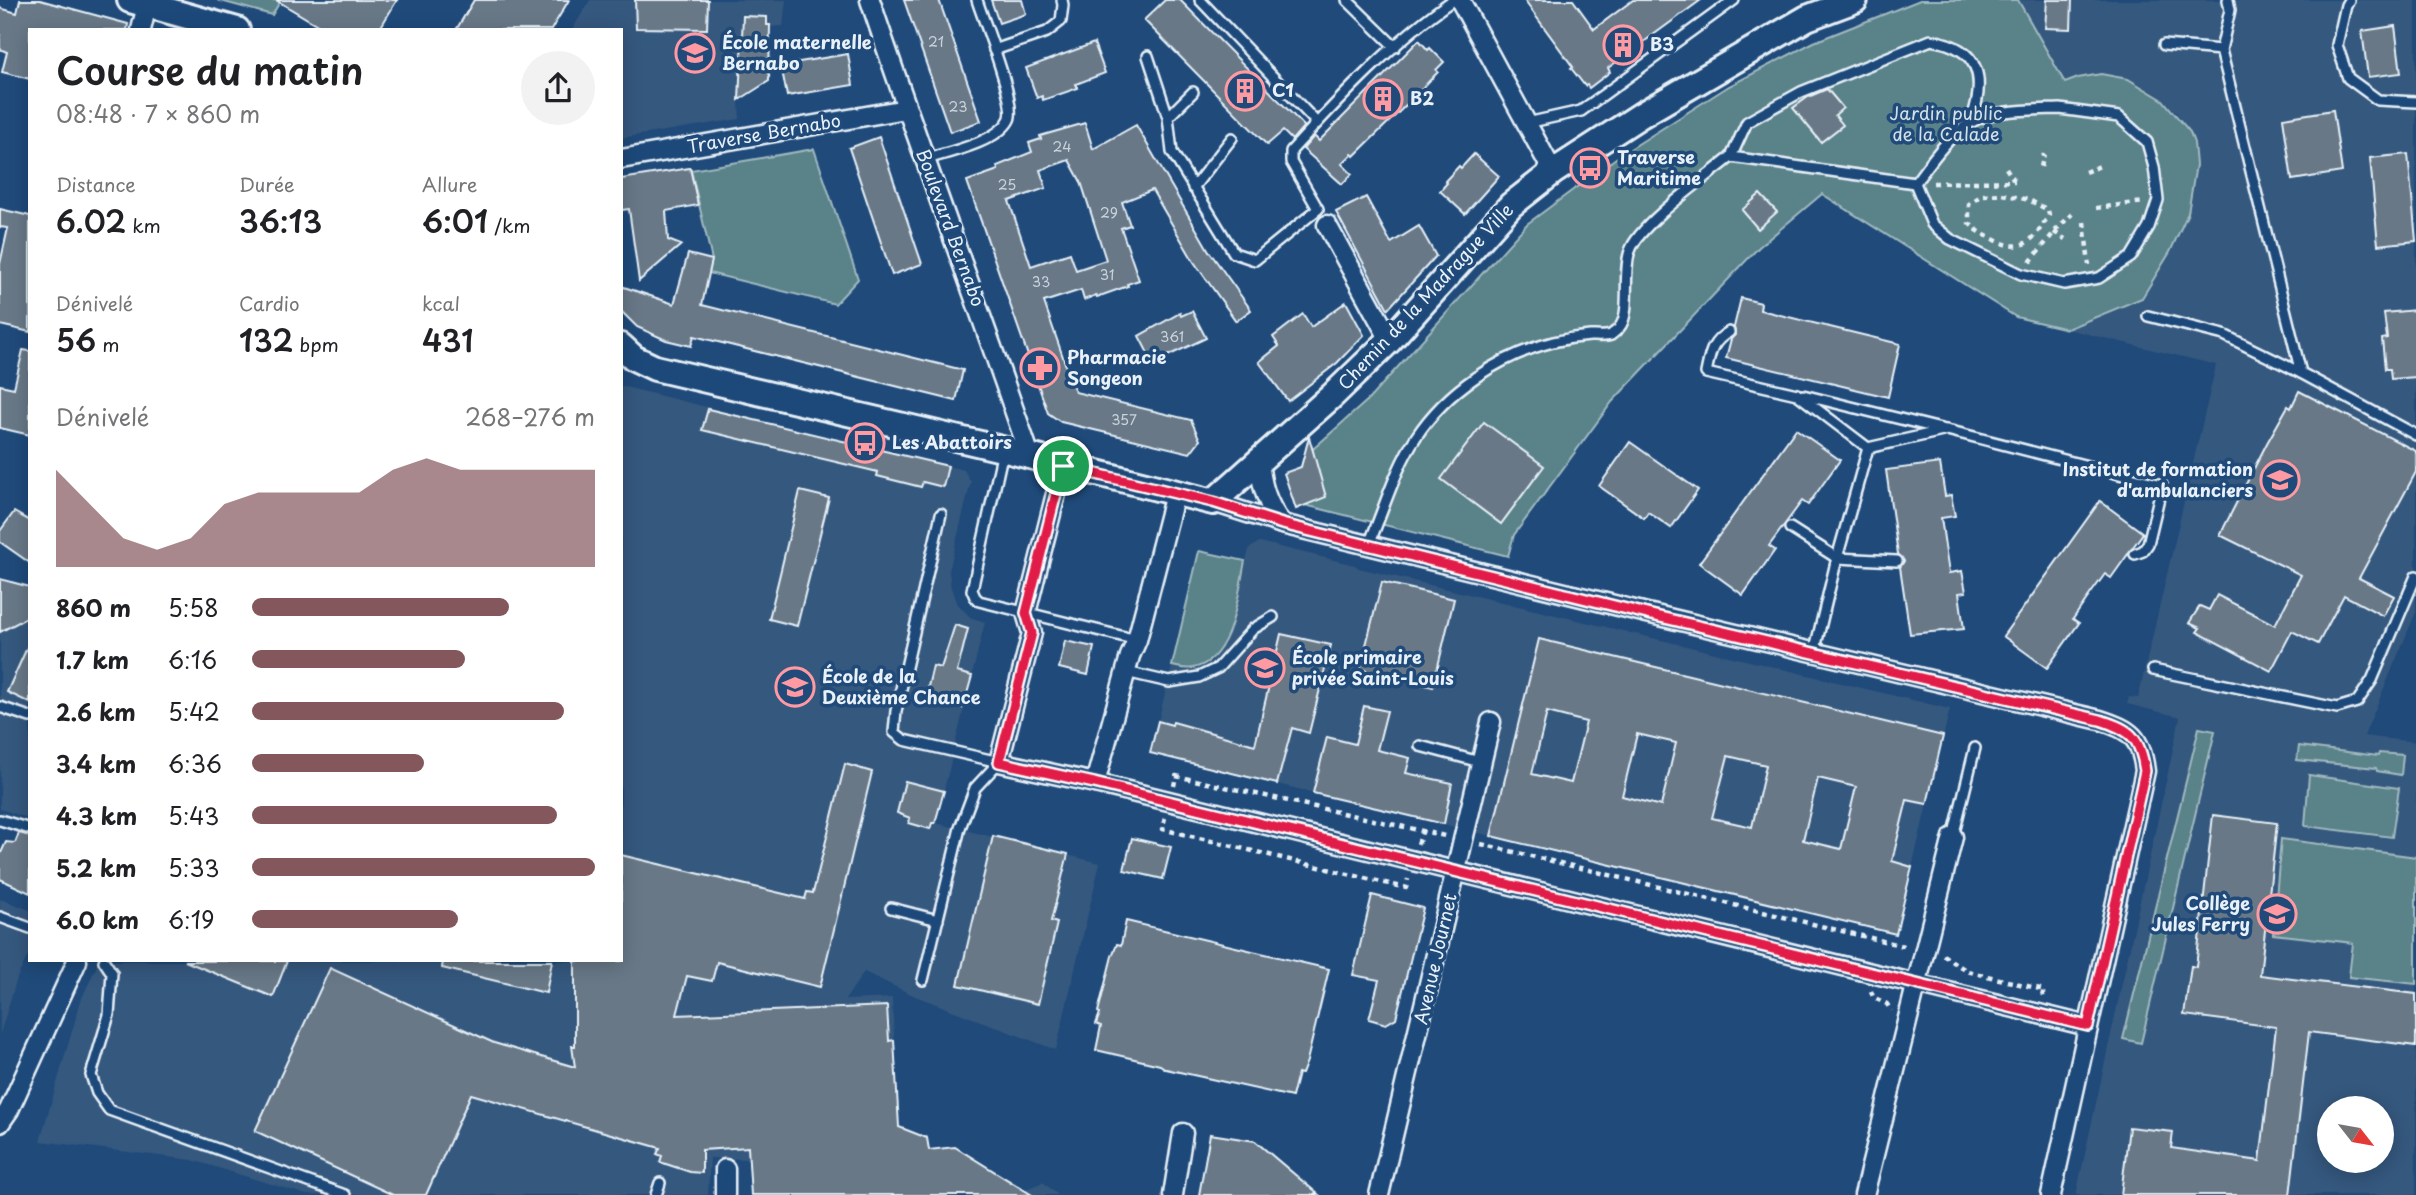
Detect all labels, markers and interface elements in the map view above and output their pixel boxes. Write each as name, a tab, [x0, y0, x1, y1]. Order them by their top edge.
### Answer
building icon: B3	[1602, 24, 1644, 66]
place label: École maternelle Bernabo	[722, 28, 872, 76]
place label: B3	[1650, 30, 1674, 57]
house number: 21	[928, 31, 944, 52]
school or university icon: École maternelle Bernabo	[674, 32, 716, 74]
text: Course du matin	[56, 41, 363, 98]
button: share	[521, 51, 595, 125]
building icon: C1	[1224, 70, 1266, 112]
place label: C1	[1272, 76, 1294, 103]
building icon: B2	[1362, 78, 1404, 120]
place label: B2	[1410, 84, 1434, 111]
text: 08:48 · 7 × 860 m	[56, 96, 260, 131]
house number: 23	[949, 96, 967, 117]
park label: Jardin public de la Calade	[1890, 99, 2002, 147]
street label: Traverse Bernabo	[685, 106, 843, 159]
house number: 24	[1053, 136, 1071, 157]
place label: Traverse Maritime	[1617, 143, 1701, 191]
street label: Boulevard Bernabo	[910, 145, 992, 310]
bus stop icon: Traverse Maritime	[1569, 147, 1611, 189]
text: Distance	[56, 170, 136, 198]
text: Durée	[239, 170, 295, 198]
text: Allure	[422, 170, 477, 198]
house number: 25	[998, 174, 1016, 195]
street label: Chemin de la Madrague Ville	[1331, 196, 1519, 395]
text: 6.02	[56, 198, 126, 243]
text: 36:13	[239, 198, 322, 243]
text: 6:01	[422, 198, 488, 243]
house number: 29	[1100, 202, 1118, 223]
text: km	[126, 211, 161, 239]
text: /km	[488, 211, 531, 239]
house number: 31	[1100, 264, 1114, 285]
house number: 33	[1032, 271, 1050, 292]
text: Dénivelé	[56, 289, 133, 317]
text: Cardio	[239, 289, 300, 317]
text: kcal	[422, 289, 460, 317]
text: 56	[56, 317, 96, 362]
text: 132	[239, 317, 293, 362]
text: 431	[422, 317, 474, 362]
house number: 361	[1160, 326, 1184, 347]
text: m	[96, 330, 120, 358]
text: bpm	[293, 330, 339, 358]
place label: Pharmacie Songeon	[1067, 343, 1167, 391]
pharmacy icon: Pharmacie Songeon	[1019, 347, 1061, 389]
text: Dénivelé	[56, 399, 149, 434]
text: 268–276 m	[465, 399, 595, 434]
house number: 357	[1111, 409, 1137, 430]
bus stop icon: Les Abattoirs	[844, 422, 886, 464]
place label: Les Abattoirs	[892, 428, 1012, 455]
pin	[1033, 436, 1093, 496]
icon: arrive	[1044, 447, 1082, 485]
place label: Institut de formation d'ambulanciers	[2063, 455, 2253, 503]
school or university icon: Institut de formation d'ambulanciers	[2259, 459, 2301, 501]
text: 860 m	[56, 590, 131, 625]
text: 5:58	[168, 590, 219, 625]
text: 1.7 km	[56, 642, 129, 677]
text: 6:16	[168, 642, 217, 677]
place label: École primaire privée Saint-Louis	[1292, 643, 1454, 691]
school or university icon: École primaire privée Saint-Louis	[1244, 647, 1286, 689]
place label: École de la Deuxième Chance	[822, 662, 981, 710]
school or university icon: École de la Deuxième Chance	[774, 666, 816, 708]
text: 2.6 km	[56, 694, 136, 729]
text: 5:42	[168, 694, 220, 729]
text: 3.4 km	[56, 746, 136, 781]
text: 6:36	[168, 746, 222, 781]
text: 4.3 km	[56, 798, 137, 833]
text: 5:43	[168, 798, 219, 833]
text: 5.2 km	[56, 850, 137, 885]
text: 5:33	[168, 850, 220, 885]
place label: Collège Jules Ferry	[2151, 889, 2250, 937]
street label: Avenue Journet	[1406, 890, 1463, 1027]
school or university icon: Collège Jules Ferry	[2256, 893, 2298, 935]
text: 6.0 km	[56, 902, 139, 937]
text: 6:19	[168, 902, 214, 937]
north arrow	[2317, 1096, 2394, 1172]
map controls	[2317, 1096, 2394, 1173]

